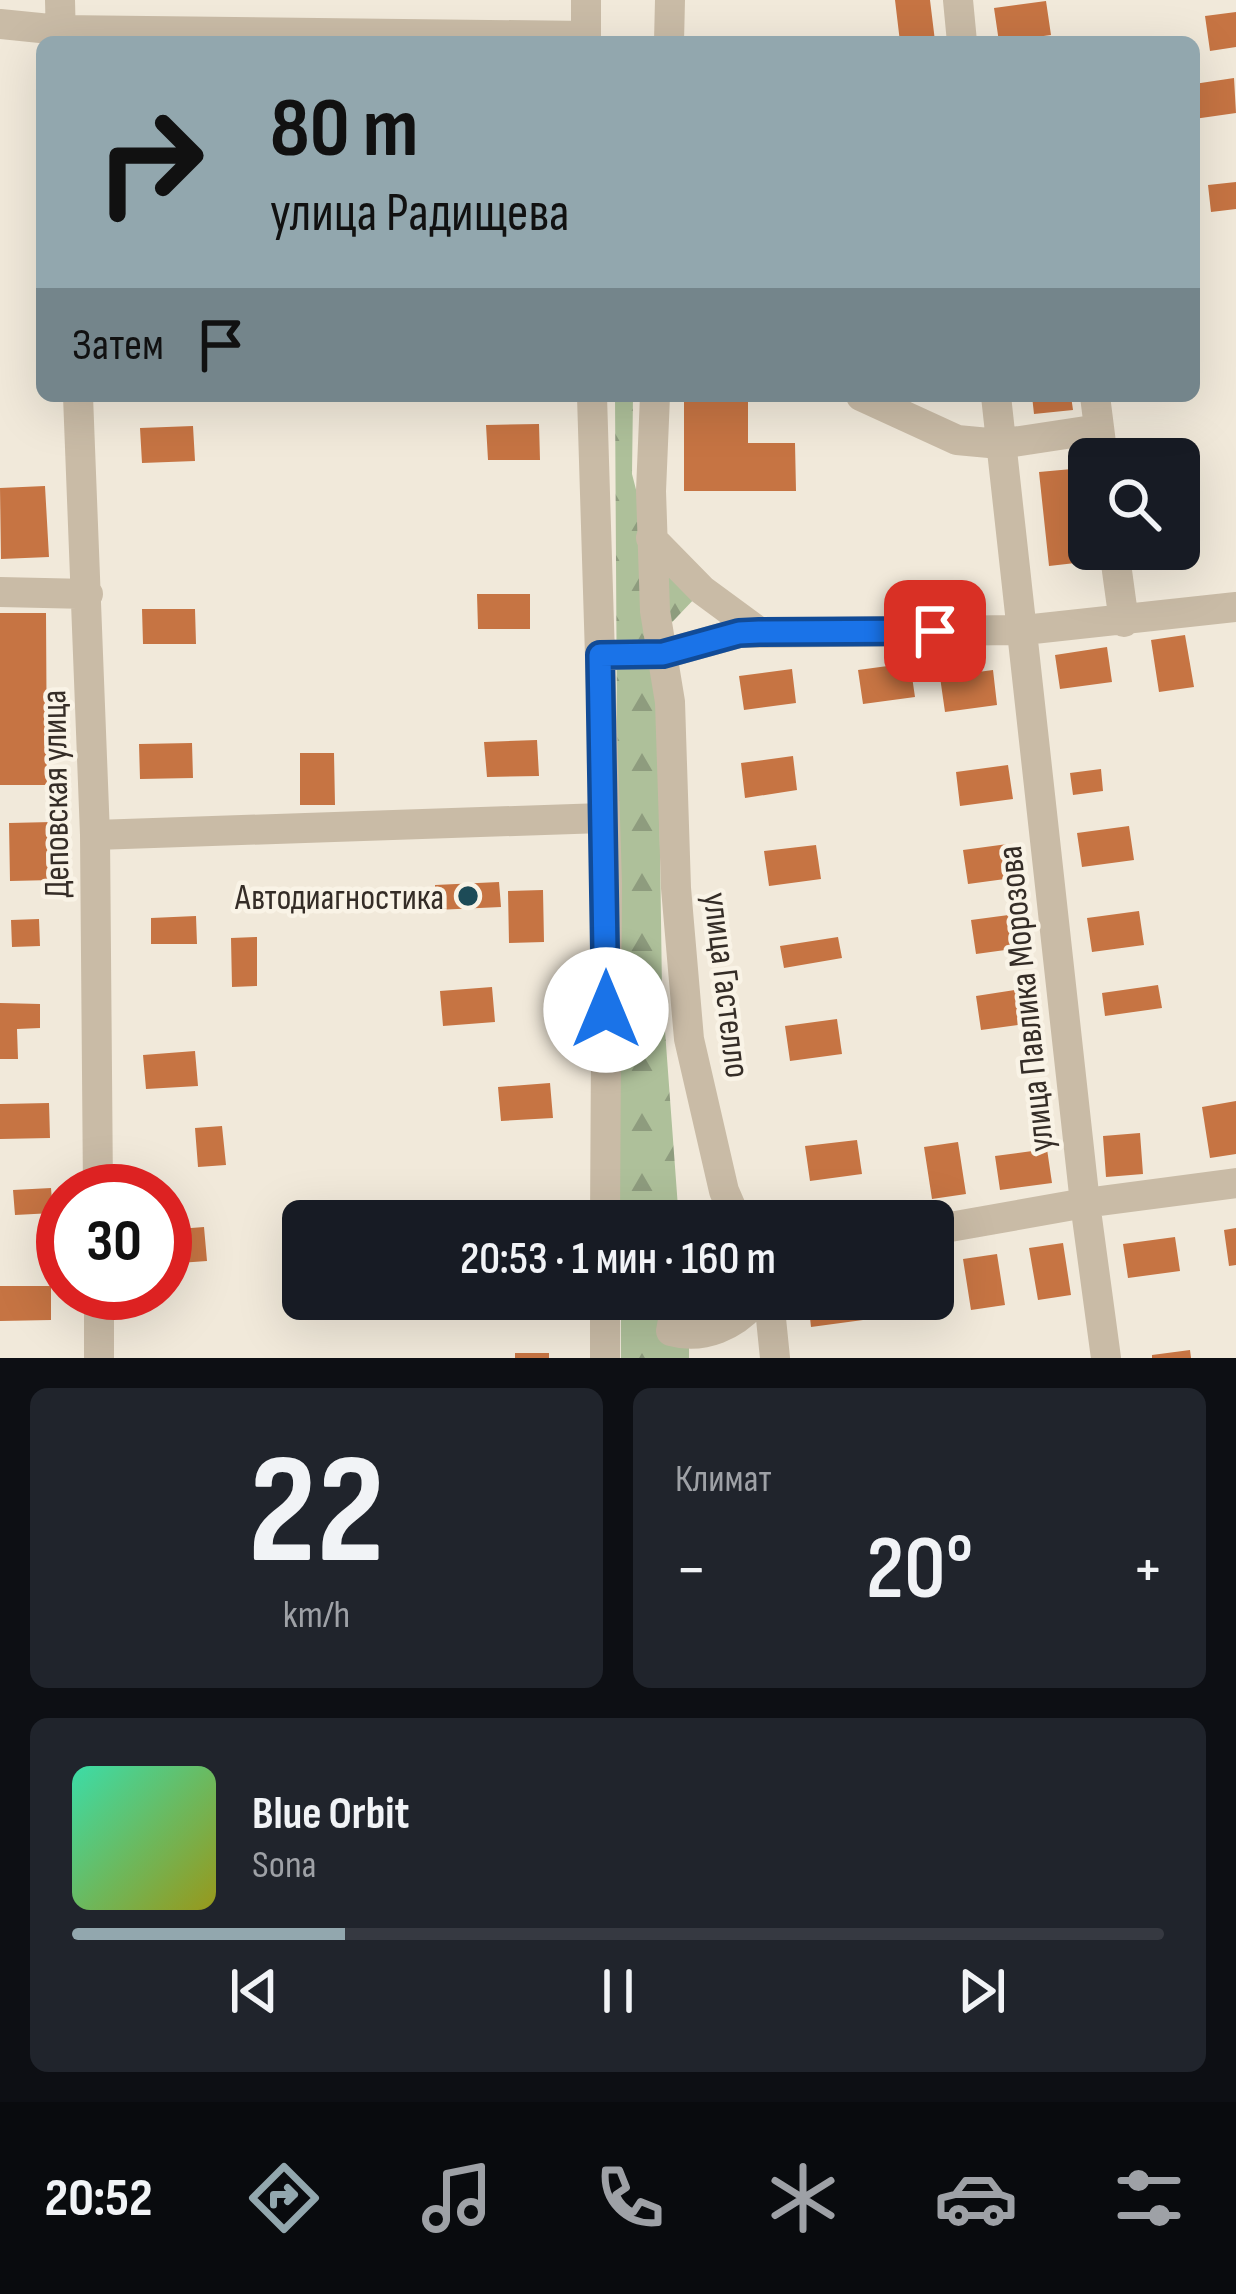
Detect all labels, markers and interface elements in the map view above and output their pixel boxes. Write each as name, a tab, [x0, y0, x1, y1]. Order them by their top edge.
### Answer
text: 80 m	[270, 79, 418, 180]
icon: right	[72, 84, 228, 240]
text: улица Радищева	[270, 181, 569, 246]
icon: arrive	[188, 312, 254, 378]
text: Затем	[72, 318, 164, 373]
map controls	[1068, 438, 1200, 570]
button: search	[1068, 438, 1200, 570]
pin	[884, 580, 986, 682]
icon: arrive	[902, 598, 968, 664]
street label: Деповская улица	[33, 690, 80, 898]
street label: улица Павлика Морозова	[989, 844, 1064, 1154]
place label: Автодиагностика	[234, 877, 444, 920]
marker: Автодиагностика	[455, 883, 481, 909]
street label: улица Гастелло	[693, 890, 758, 1080]
position arrow	[543, 947, 669, 1073]
speed limit sign: 30	[36, 1164, 192, 1320]
text: 20:53 · 1 мин · 160 m	[460, 1232, 776, 1287]
text: 22	[248, 1420, 385, 1607]
text: Климат	[675, 1456, 772, 1503]
text: 20°	[866, 1516, 973, 1624]
text: −	[675, 1531, 707, 1610]
text: +	[1132, 1531, 1164, 1610]
text: km/h	[283, 1592, 350, 1639]
text: Blue Orbit	[252, 1787, 409, 1842]
text: Sona	[252, 1842, 317, 1889]
icon: previous	[221, 1958, 287, 2024]
icon: pause	[585, 1958, 651, 2024]
icon: next	[949, 1958, 1015, 2024]
icon: directions	[242, 2156, 326, 2240]
icon: music	[415, 2156, 499, 2240]
icon: phone	[588, 2156, 672, 2240]
icon: climate	[761, 2156, 845, 2240]
icon: car	[934, 2156, 1018, 2240]
icon: filters	[1107, 2156, 1191, 2240]
text: 20:52	[45, 2166, 153, 2231]

